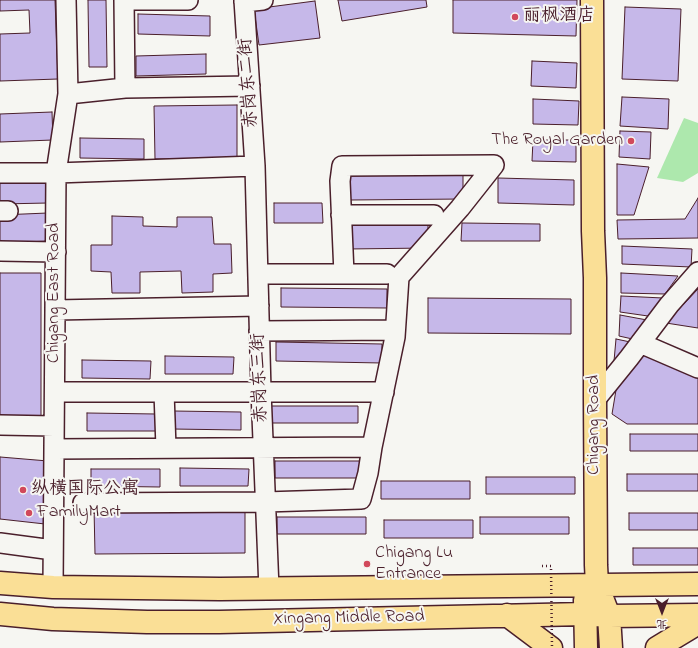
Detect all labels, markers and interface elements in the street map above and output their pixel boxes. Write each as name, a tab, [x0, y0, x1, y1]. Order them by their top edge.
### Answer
place label: 丽枫酒店	[523, 6, 595, 28]
marker: 丽枫酒店	[510, 12, 520, 22]
street label: 赤岗东二街	[236, 37, 264, 129]
place label: The Royal Garden	[491, 130, 623, 152]
marker: The Royal Garden	[626, 136, 636, 146]
street label: Chigang East Road	[44, 223, 66, 363]
street label: 赤岗东三街	[249, 333, 273, 423]
street label: Chigang Road	[584, 375, 606, 475]
place label: 纵横国际公寓	[31, 479, 139, 501]
marker: 纵横国际公寓	[18, 485, 28, 495]
place label: FamilyMart	[37, 502, 121, 524]
marker: FamilyMart	[24, 508, 34, 518]
place label: Chigang Lu Entrance	[375, 543, 453, 586]
marker: Chigang Lu Entrance	[362, 559, 372, 569]
north arrow	[642, 592, 682, 632]
street label: Xingang Middle Road	[273, 607, 425, 631]
text: 北	[657, 616, 668, 632]

